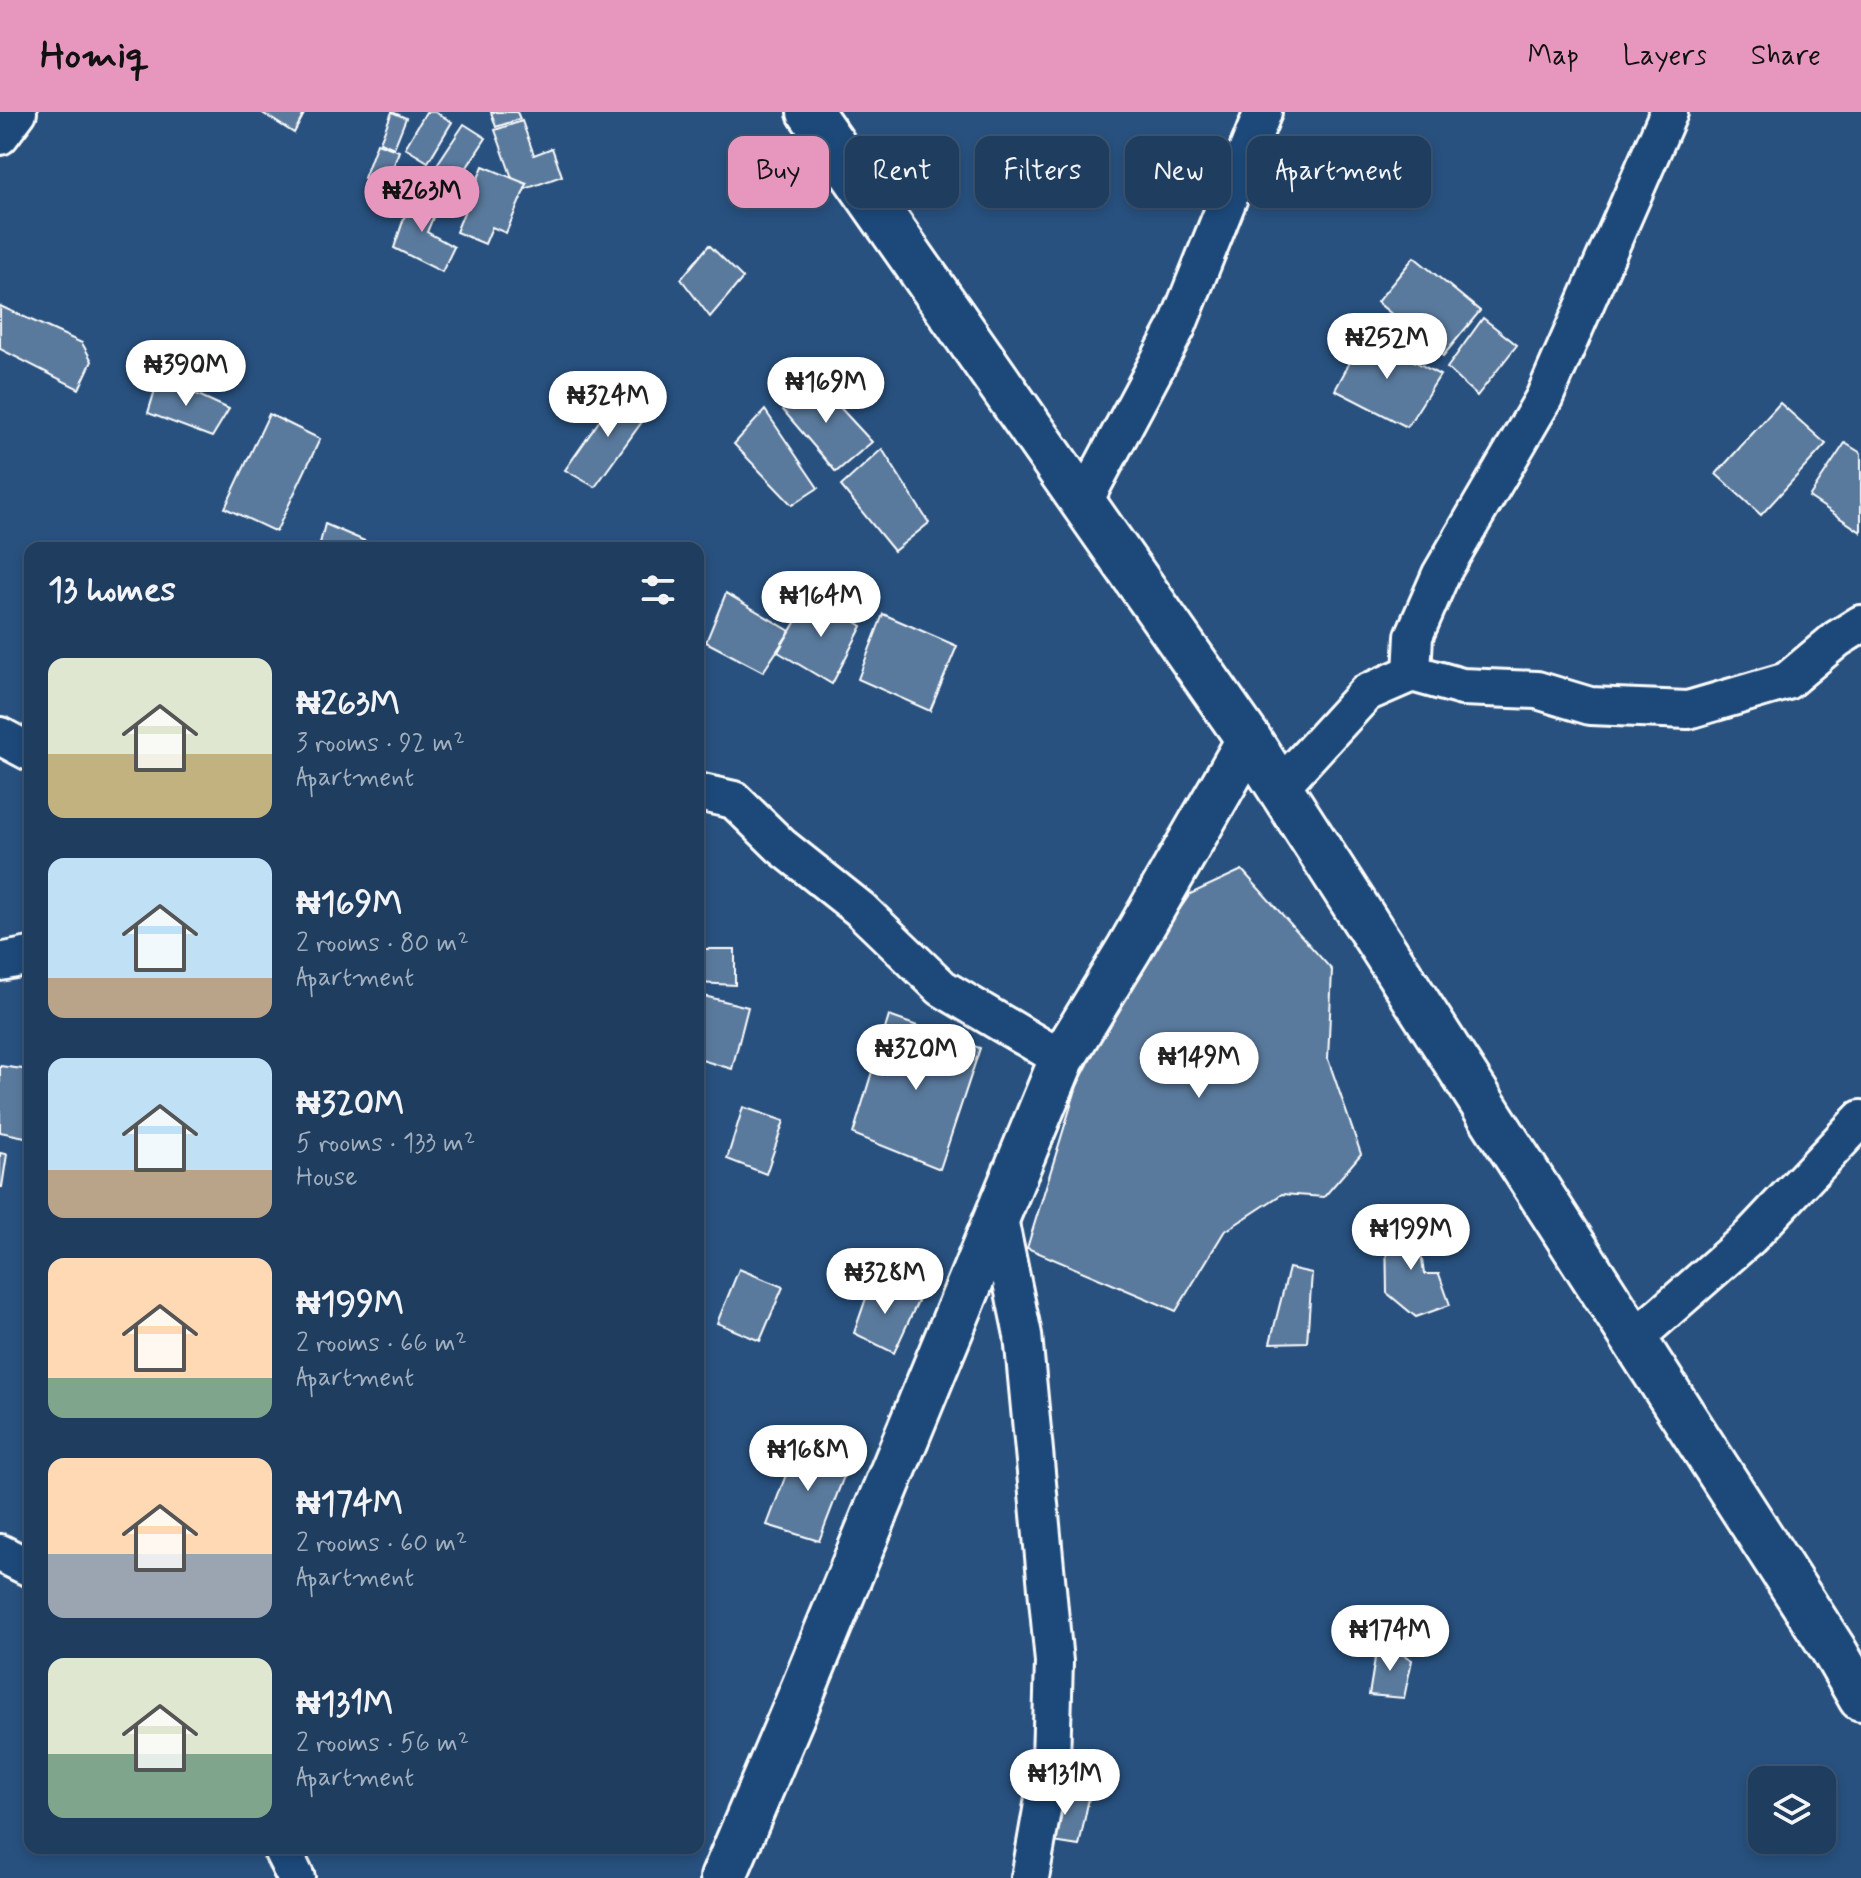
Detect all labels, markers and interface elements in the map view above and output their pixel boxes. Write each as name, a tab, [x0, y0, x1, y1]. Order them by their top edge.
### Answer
text: Homiq	[40, 32, 149, 81]
text: Map	[1528, 38, 1579, 75]
text: Layers	[1623, 38, 1707, 75]
text: Share	[1751, 38, 1821, 75]
chip: Buy	[728, 136, 829, 208]
chip: Rent	[845, 136, 959, 208]
chip: Filters	[975, 136, 1109, 208]
chip: New	[1125, 136, 1231, 208]
chip: Apartment	[1247, 136, 1431, 208]
pin: ₦263M	[366, 166, 478, 234]
text: ₦263M	[382, 175, 462, 209]
pin: ₦252M	[1331, 313, 1443, 381]
text: ₦252M	[1345, 322, 1429, 356]
pin: ₦390M	[130, 340, 242, 408]
text: ₦390M	[144, 349, 228, 383]
pin: ₦169M	[770, 357, 882, 425]
text: ₦169M	[785, 366, 867, 400]
pin: ₦324M	[552, 371, 664, 439]
text: ₦324M	[567, 380, 649, 414]
text: 13 homes	[48, 568, 176, 613]
icon: filters	[636, 568, 680, 612]
pin: ₦164M	[765, 571, 877, 639]
text: ₦164M	[780, 580, 862, 614]
text: ₦263M	[296, 682, 400, 727]
icon: home	[112, 690, 208, 786]
text: 3 rooms · 92 m²	[296, 727, 465, 761]
text: Apartment	[296, 761, 414, 795]
text: ₦169M	[296, 882, 402, 927]
icon: home	[112, 890, 208, 986]
text: 2 rooms · 80 m²	[296, 927, 469, 961]
text: Apartment	[296, 961, 414, 995]
pin: ₦320M	[860, 1024, 972, 1092]
pin: ₦149M	[1143, 1032, 1255, 1100]
text: ₦320M	[875, 1033, 957, 1067]
text: ₦149M	[1158, 1041, 1240, 1075]
text: ₦320M	[296, 1082, 404, 1127]
icon: home	[112, 1090, 208, 1186]
text: 5 rooms · 133 m²	[296, 1127, 475, 1161]
text: House	[296, 1161, 357, 1195]
pin: ₦199M	[1355, 1204, 1467, 1272]
text: ₦199M	[1370, 1213, 1452, 1247]
pin: ₦328M	[829, 1248, 941, 1316]
text: ₦328M	[844, 1257, 926, 1291]
text: ₦199M	[296, 1282, 404, 1327]
icon: home	[112, 1290, 208, 1386]
text: 2 rooms · 66 m²	[296, 1327, 467, 1361]
text: Apartment	[296, 1361, 414, 1395]
pin: ₦168M	[752, 1425, 864, 1493]
text: ₦168M	[767, 1434, 849, 1468]
text: ₦174M	[296, 1482, 403, 1527]
icon: home	[112, 1490, 208, 1586]
text: 2 rooms · 60 m²	[296, 1527, 467, 1561]
text: Apartment	[296, 1561, 414, 1595]
pin: ₦174M	[1334, 1605, 1446, 1673]
text: ₦174M	[1349, 1614, 1431, 1648]
text: ₦131M	[296, 1682, 393, 1727]
icon: home	[112, 1690, 208, 1786]
text: 2 rooms · 56 m²	[296, 1727, 469, 1761]
pin: ₦131M	[1009, 1749, 1121, 1817]
text: ₦131M	[1028, 1758, 1102, 1792]
text: Apartment	[296, 1761, 414, 1795]
map controls	[1748, 1766, 1836, 1854]
button: layers	[1748, 1766, 1836, 1854]

